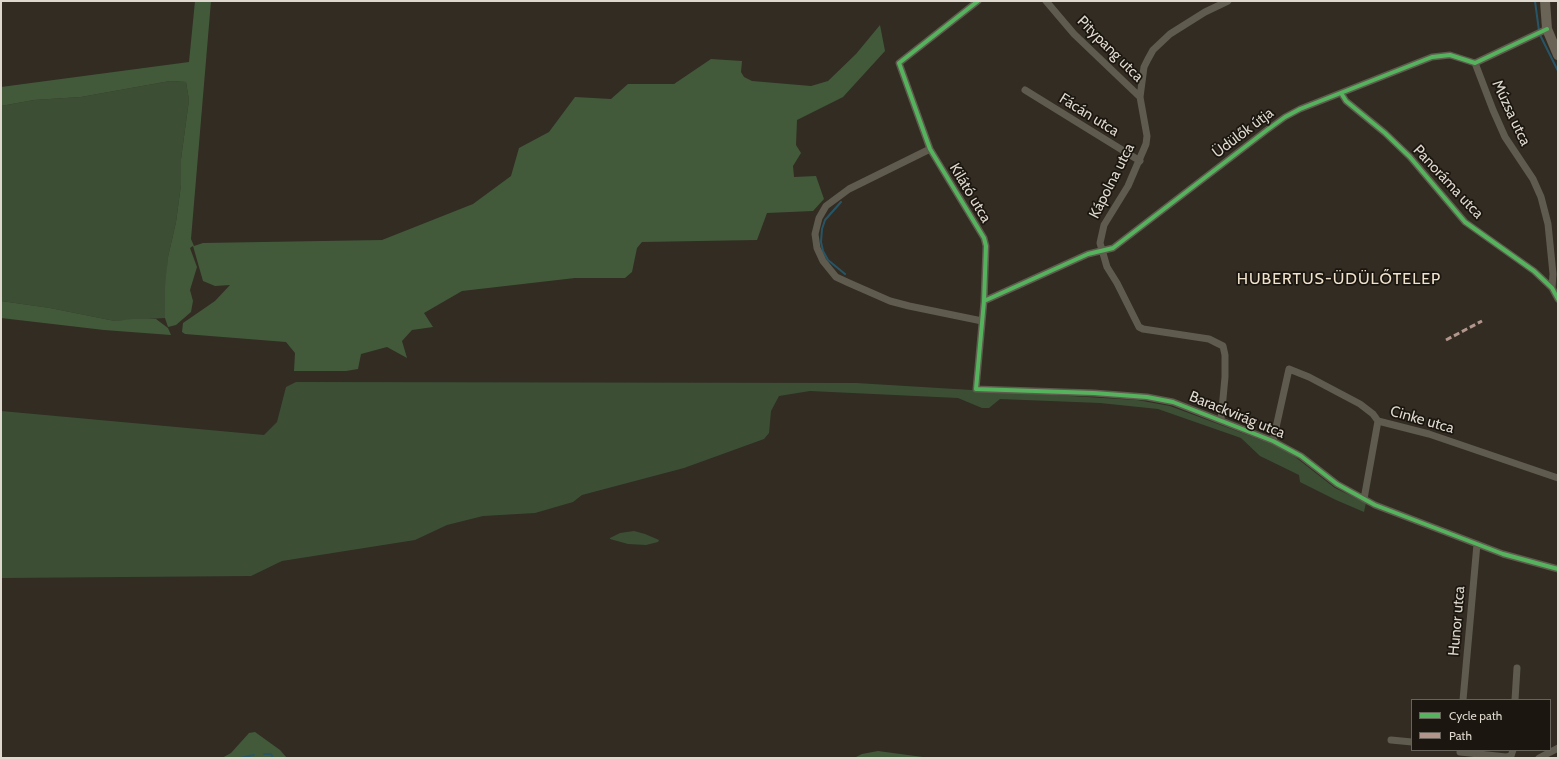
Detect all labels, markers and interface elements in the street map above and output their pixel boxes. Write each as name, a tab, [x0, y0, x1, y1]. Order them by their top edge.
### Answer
street label: Pitypang utca	[1073, 12, 1147, 86]
street label: Múzsa utca	[1488, 77, 1534, 149]
street label: Fácán utca	[1056, 90, 1122, 140]
street label: Üdülők útja	[1209, 104, 1277, 162]
street label: Kápolna utca	[1085, 141, 1139, 221]
street label: Panoráma utca	[1409, 141, 1487, 223]
street label: Kilátó utca	[945, 160, 995, 226]
district label: HUBERTUS-ÜDÜLŐTELEP	[1237, 269, 1441, 289]
street label: Barackvirág utca	[1187, 388, 1287, 442]
street label: Cinke utca	[1388, 402, 1456, 438]
street label: Hunor utca	[1445, 585, 1469, 657]
legend	[1411, 699, 1551, 751]
text: Cycle path	[1449, 708, 1502, 723]
text: Path	[1449, 728, 1472, 743]

